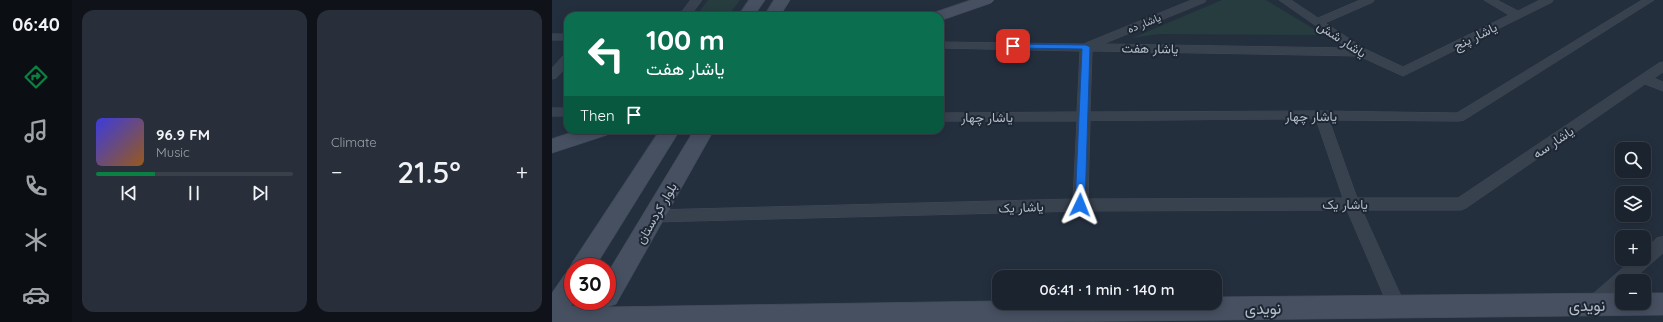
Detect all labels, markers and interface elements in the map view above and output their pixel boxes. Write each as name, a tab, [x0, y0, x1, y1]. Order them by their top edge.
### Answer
street label: یاشار ده	[1125, 10, 1163, 36]
text: 06:40	[12, 13, 60, 36]
street label: یاشار شش	[1314, 17, 1370, 62]
street label: یاشار پنج	[1451, 19, 1500, 55]
text: 100 m	[646, 22, 725, 57]
icon: left	[580, 28, 632, 80]
pin	[996, 29, 1030, 63]
icon: arrive	[1002, 35, 1024, 57]
street label: یاشار هفت	[1122, 40, 1178, 57]
text: یاشار هفت	[646, 57, 725, 80]
icon: directions	[22, 63, 50, 91]
icon: arrive	[623, 104, 645, 126]
text: Then	[580, 106, 615, 125]
street label: یاشار چهار	[1284, 108, 1337, 126]
street label: یاشار چهار	[960, 109, 1013, 127]
icon: music	[22, 117, 50, 145]
street label: یاشار سه	[1529, 122, 1577, 162]
text: 96.9 FM	[156, 125, 210, 144]
text: Climate	[331, 134, 377, 150]
map controls	[1615, 142, 1651, 310]
button: search	[1615, 142, 1651, 178]
text: Music	[156, 144, 190, 160]
text: 21.5°	[397, 153, 461, 191]
text: −	[331, 158, 342, 186]
text: +	[516, 158, 528, 186]
icon: phone	[22, 172, 50, 200]
street label: بلوار کردستان	[632, 179, 681, 247]
icon: previous	[118, 182, 140, 204]
icon: pause	[183, 182, 205, 204]
icon: next	[249, 182, 271, 204]
position arrow	[1059, 184, 1101, 226]
button: layers	[1615, 186, 1651, 222]
street label: یاشار یک	[1322, 196, 1368, 213]
street label: یاشار یک	[998, 198, 1044, 217]
icon: climate	[22, 226, 50, 254]
button: +	[1615, 230, 1651, 266]
speed limit sign: 30	[564, 258, 616, 310]
button: −	[1615, 274, 1651, 310]
text: 06:41 · 1 min · 140 m	[1039, 280, 1175, 299]
icon: car	[22, 281, 50, 309]
street label: نویدی	[1569, 295, 1605, 316]
street label: نویدی	[1245, 298, 1281, 319]

